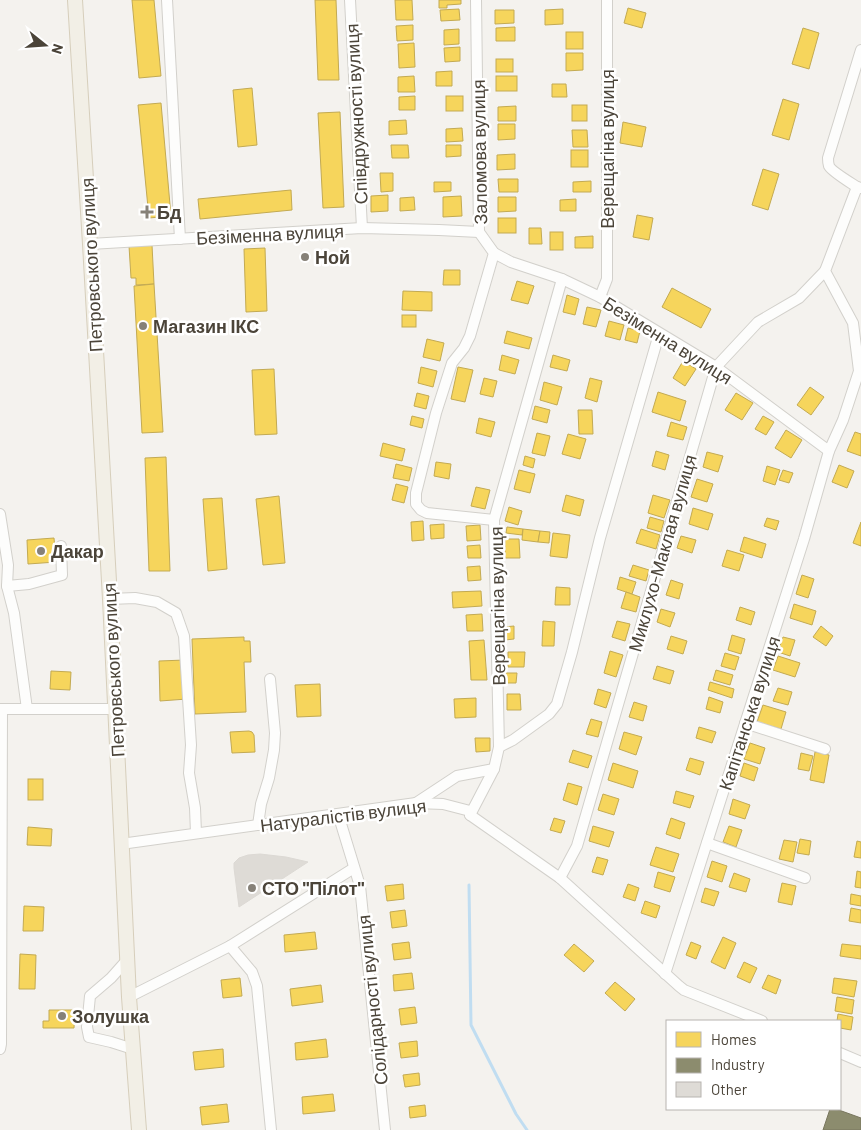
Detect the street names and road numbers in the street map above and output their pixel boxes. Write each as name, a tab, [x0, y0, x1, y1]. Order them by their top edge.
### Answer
street label: Співдружності вулиця	[340, 23, 372, 205]
street label: Верещагіна вулиця	[596, 69, 618, 229]
street label: Заломова вулиця	[467, 79, 491, 225]
street label: Петровського вулиця	[75, 177, 107, 353]
street label: Безіменна вулиця	[196, 219, 344, 249]
street label: Безіменна вулиця	[599, 291, 737, 389]
street label: Миклухо-Маклая вулиця	[623, 452, 701, 654]
street label: Верещагіна вулиця	[485, 526, 509, 686]
street label: Петровського вулиця	[97, 582, 129, 758]
street label: Капітанська вулиця	[714, 633, 784, 793]
street label: Натуралістів вулиця	[259, 794, 427, 836]
street label: Солідарності вулиця	[352, 914, 392, 1086]

